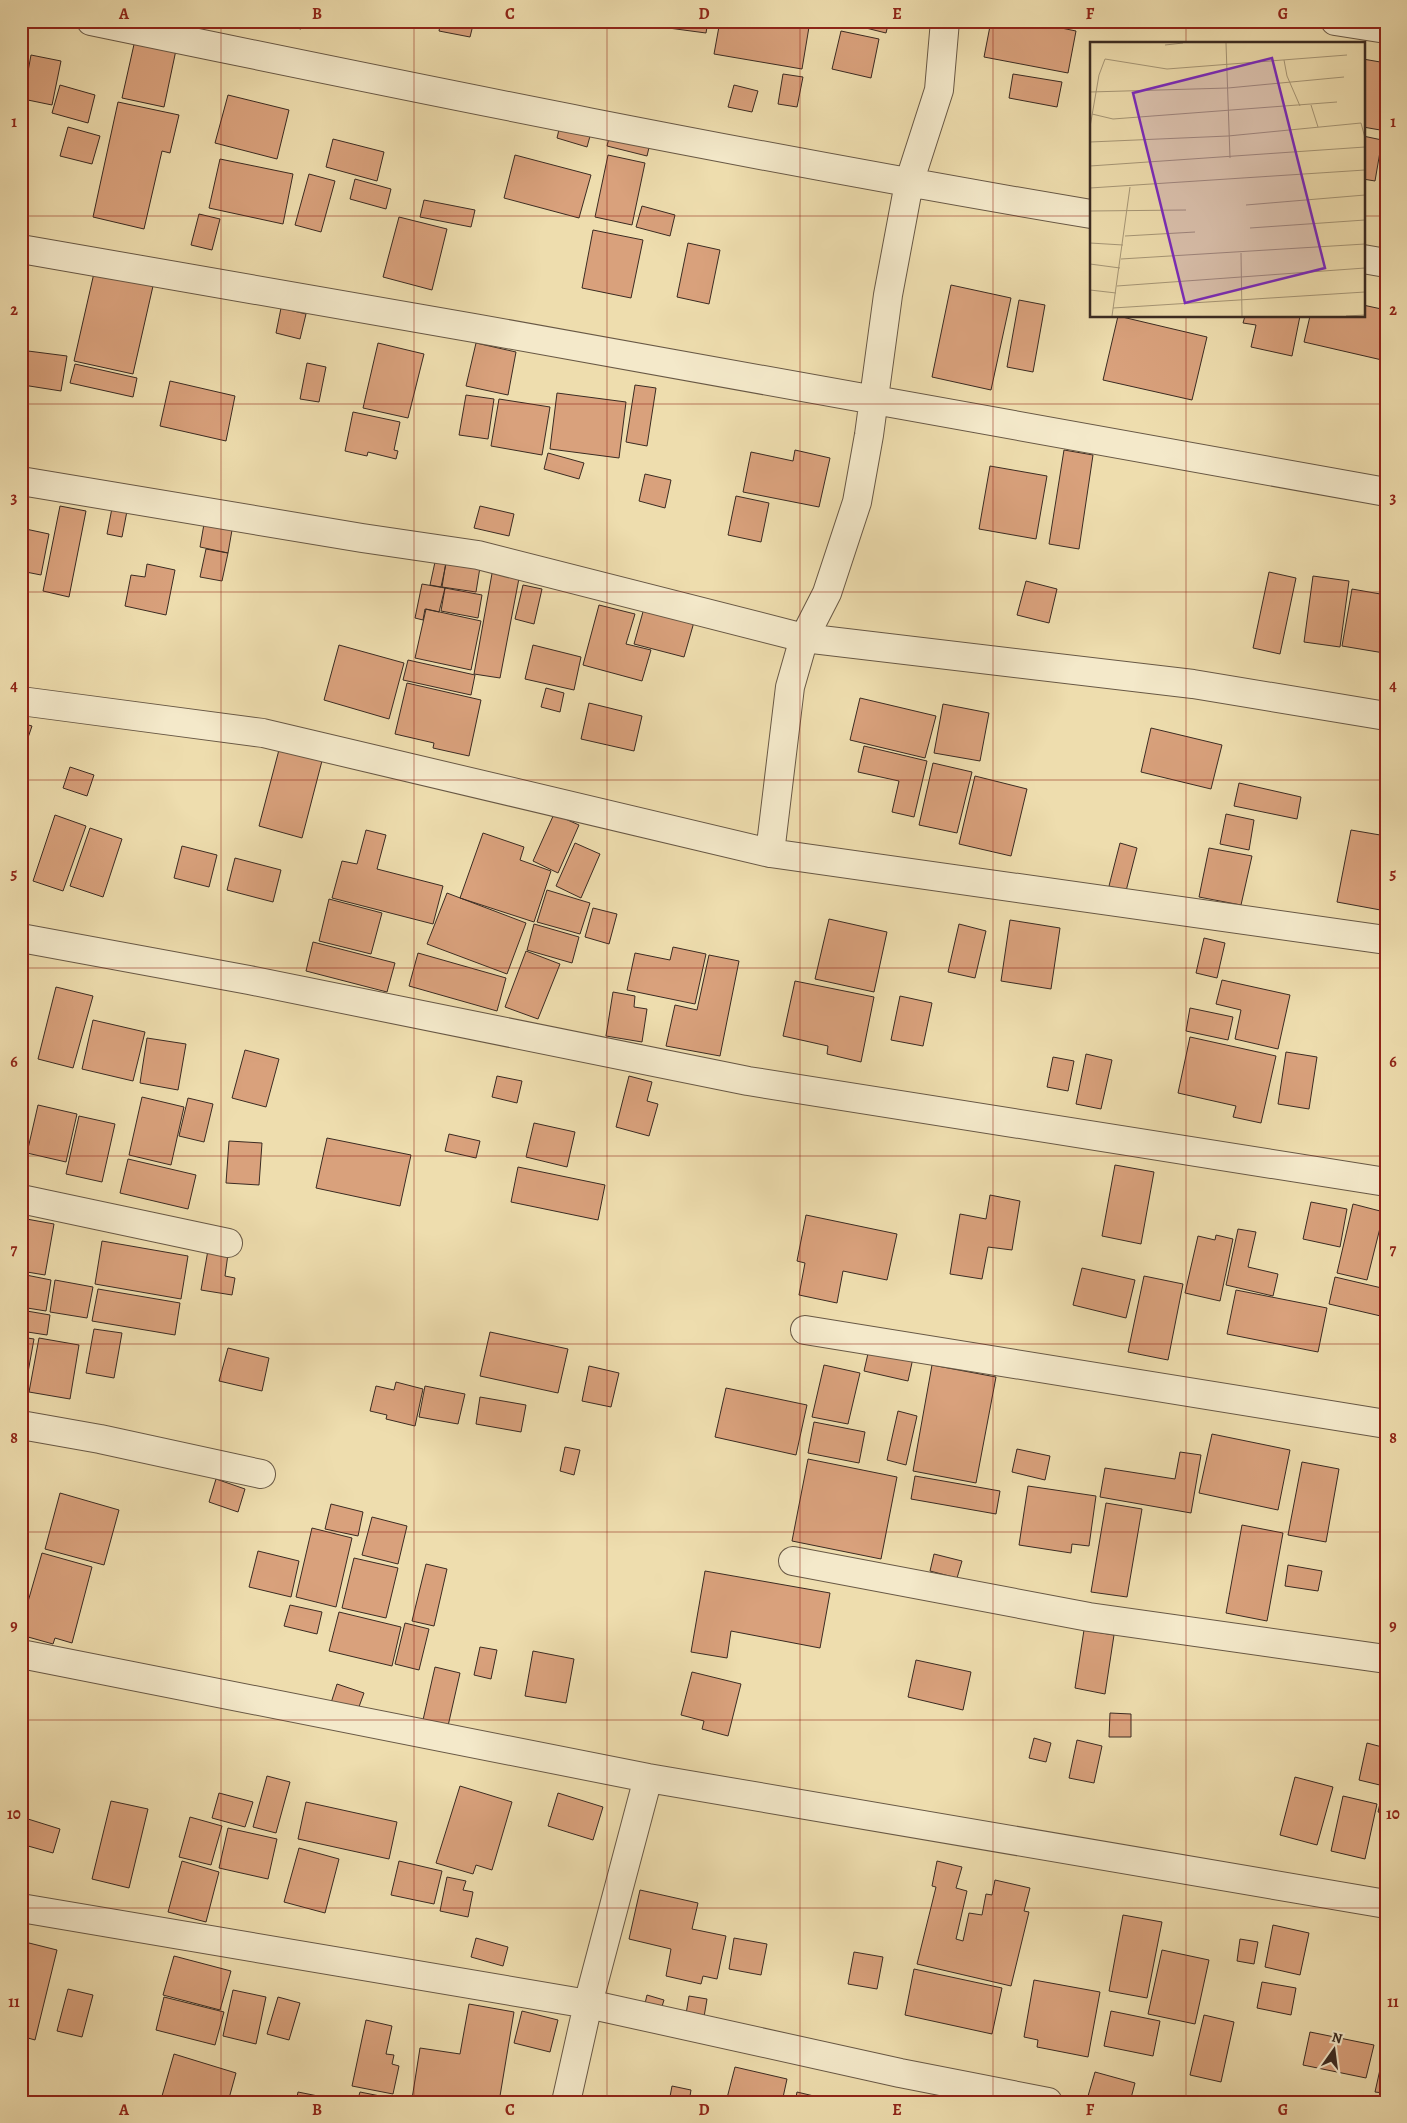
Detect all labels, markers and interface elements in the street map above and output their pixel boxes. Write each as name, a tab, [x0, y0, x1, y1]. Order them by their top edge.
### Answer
text: A	[118, 3, 130, 25]
text: B	[312, 3, 322, 25]
text: C	[505, 3, 515, 25]
text: D	[698, 3, 710, 25]
text: E	[892, 3, 902, 25]
text: F	[1086, 3, 1095, 25]
text: G	[1278, 3, 1288, 25]
inset map	[1090, 42, 1364, 318]
text: 1	[11, 111, 17, 133]
text: 1	[1390, 111, 1396, 133]
text: 2	[10, 299, 18, 321]
text: 2	[1389, 299, 1397, 321]
text: 3	[11, 487, 18, 509]
text: 3	[1390, 487, 1397, 509]
text: 4	[10, 675, 18, 697]
text: 4	[1389, 675, 1397, 697]
text: 5	[11, 863, 18, 885]
text: 5	[1390, 863, 1397, 885]
text: 6	[10, 1051, 18, 1073]
text: 6	[1389, 1051, 1397, 1073]
text: 7	[11, 1239, 18, 1261]
text: 7	[1390, 1239, 1397, 1261]
text: 8	[10, 1427, 18, 1449]
text: 8	[1389, 1427, 1397, 1449]
text: 9	[10, 1615, 18, 1637]
text: 9	[1389, 1615, 1397, 1637]
text: 10	[7, 1803, 21, 1825]
text: 10	[1386, 1803, 1400, 1825]
text: 11	[8, 1991, 20, 2013]
text: 11	[1387, 1991, 1399, 2013]
north arrow	[1310, 2026, 1360, 2076]
text: N	[1330, 2027, 1344, 2048]
text: A	[118, 2099, 130, 2121]
text: B	[312, 2099, 322, 2121]
text: C	[505, 2099, 515, 2121]
text: D	[698, 2099, 710, 2121]
text: E	[892, 2099, 902, 2121]
text: F	[1086, 2099, 1095, 2121]
text: G	[1278, 2099, 1288, 2121]

